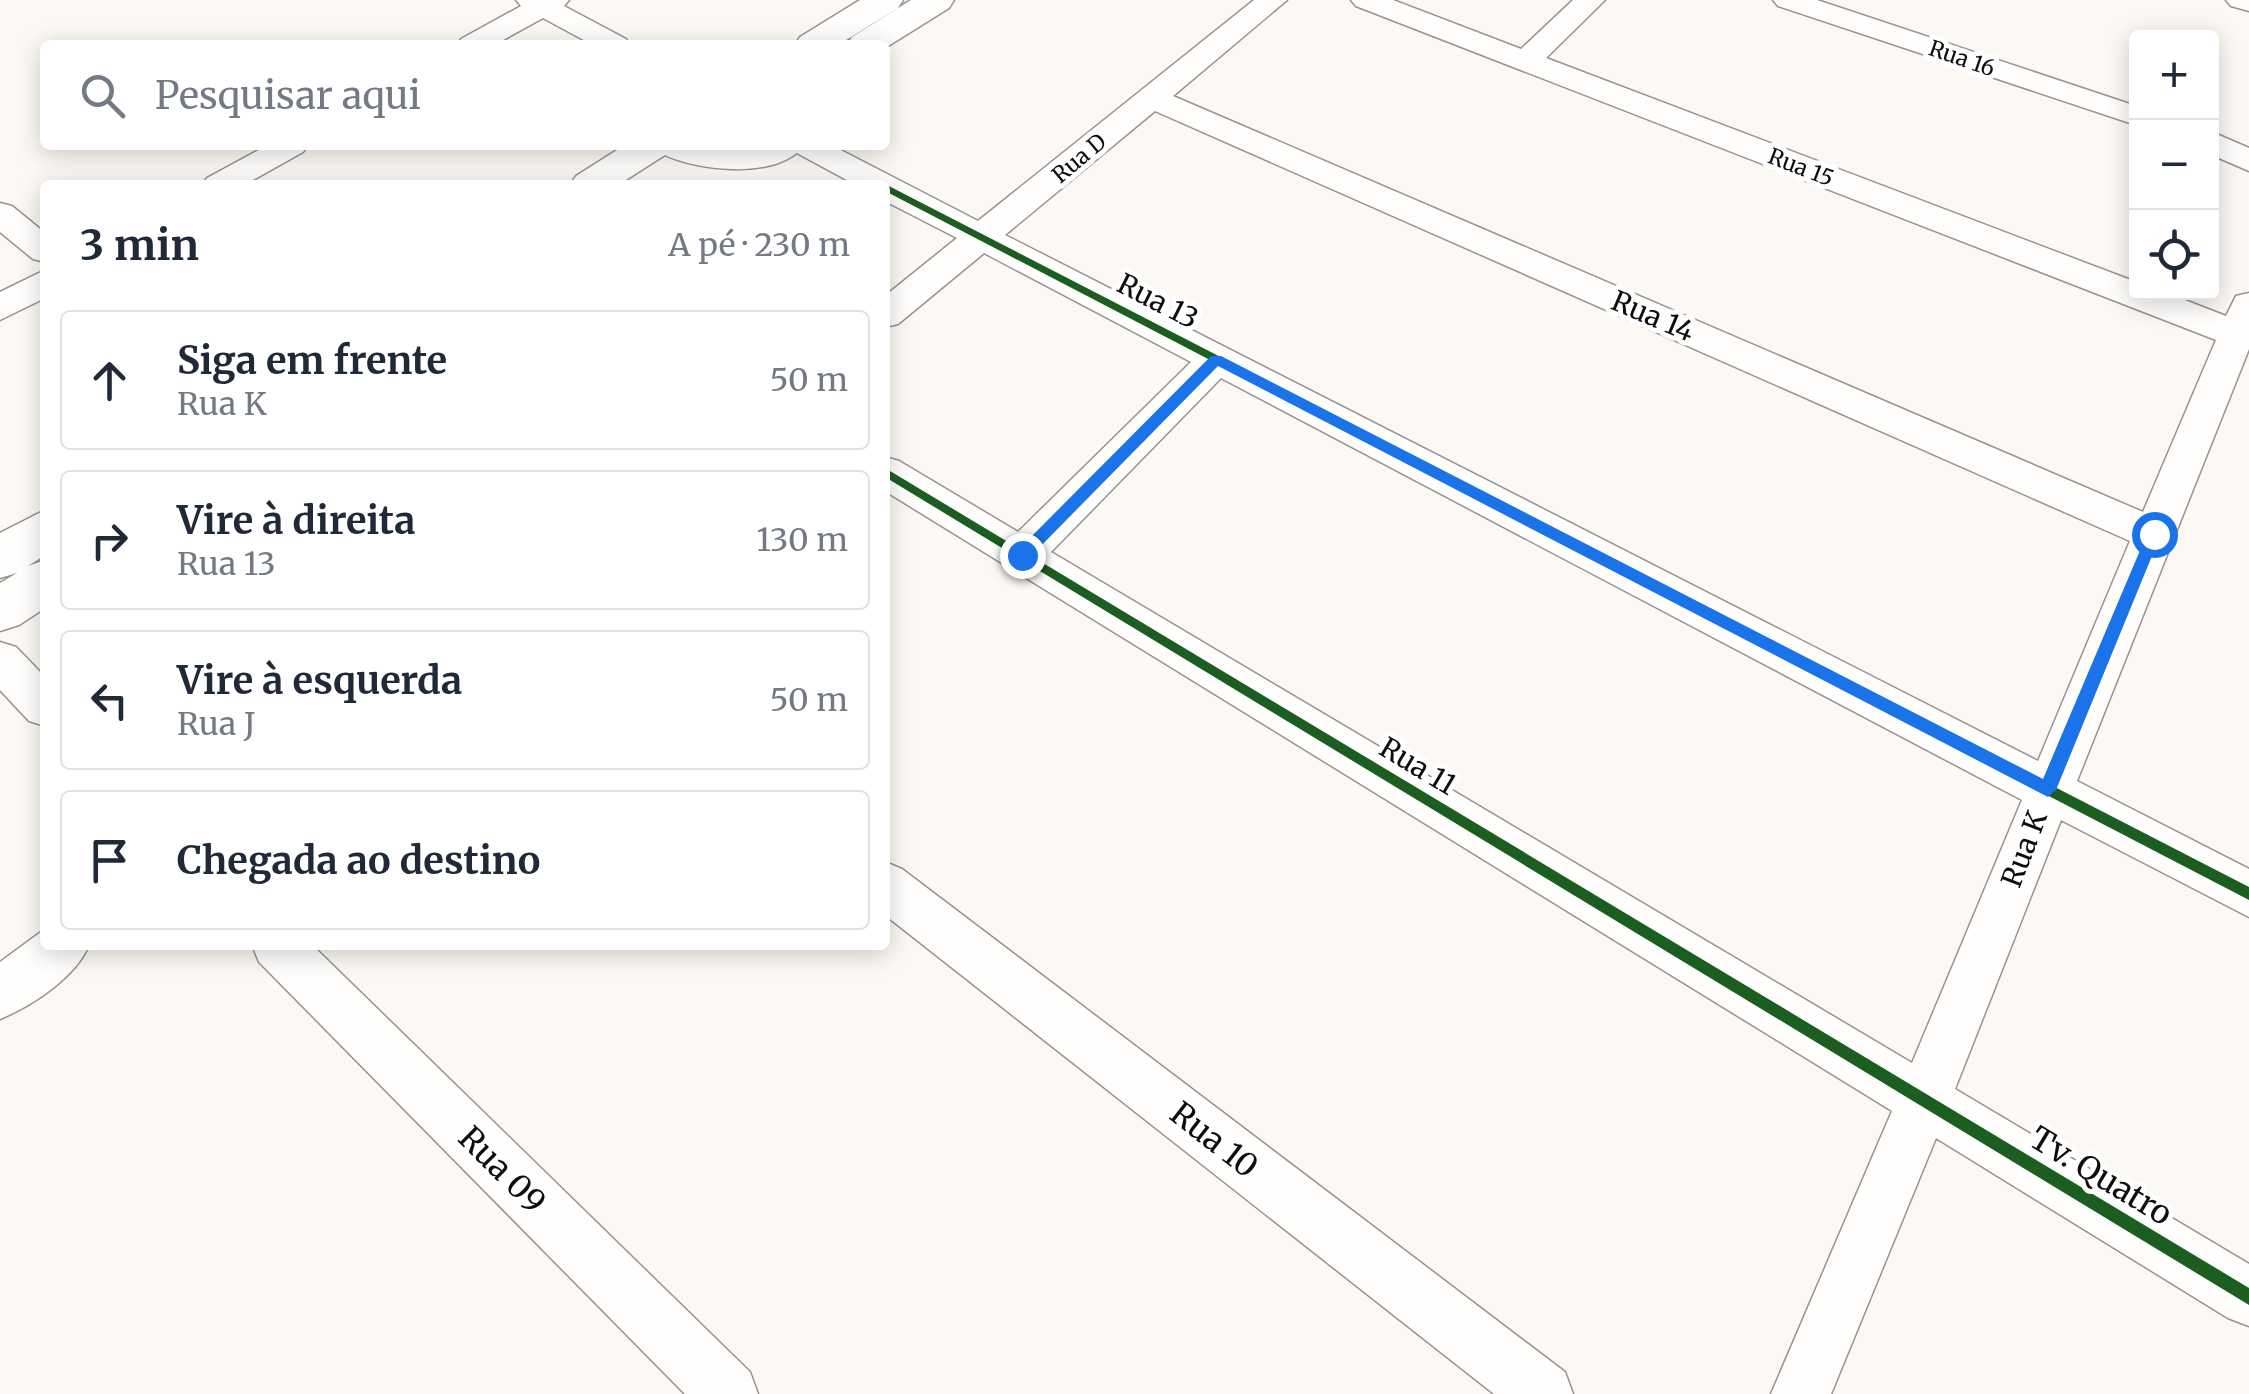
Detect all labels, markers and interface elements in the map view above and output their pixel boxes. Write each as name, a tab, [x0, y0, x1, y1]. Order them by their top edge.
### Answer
map controls	[2129, 30, 2219, 300]
button: +	[2129, 30, 2219, 120]
street label: Rua 16	[1925, 34, 1999, 82]
search box	[40, 40, 890, 150]
icon: search	[75, 68, 130, 123]
text: Pesquisar aqui	[155, 72, 421, 119]
button: −	[2129, 120, 2219, 210]
street label: Rua D	[1046, 127, 1112, 189]
street label: Rua 15	[1764, 142, 1838, 192]
button: locate	[2129, 210, 2219, 300]
text: 3 min	[80, 219, 199, 271]
text: A pé · 230 m	[668, 225, 850, 265]
street label: Rua 13	[1111, 265, 1205, 337]
street label: Rua 14	[1606, 283, 1700, 349]
text: Siga em frente	[177, 337, 447, 384]
icon: ahead	[82, 353, 137, 408]
text: 50 m	[770, 360, 848, 400]
text: Rua K	[177, 384, 267, 424]
text: Vire à direita	[177, 497, 415, 544]
route start	[2132, 512, 2178, 558]
icon: right	[82, 513, 137, 568]
text: 130 m	[756, 520, 848, 560]
route end	[1000, 533, 1046, 579]
text: Rua 13	[177, 544, 276, 584]
text: Vire à esquerda	[177, 657, 462, 704]
icon: left	[82, 673, 137, 728]
text: 50 m	[770, 680, 848, 720]
text: Rua J	[177, 704, 256, 744]
street label: Rua 11	[1373, 729, 1463, 803]
street label: Rua K	[1993, 805, 2055, 892]
icon: arrive	[82, 833, 137, 888]
text: Chegada ao destino	[177, 837, 540, 884]
street label: Rua 10	[1162, 1093, 1266, 1187]
street label: Rua 09	[450, 1118, 554, 1222]
street label: Tv. Quatro	[2023, 1118, 2179, 1234]

